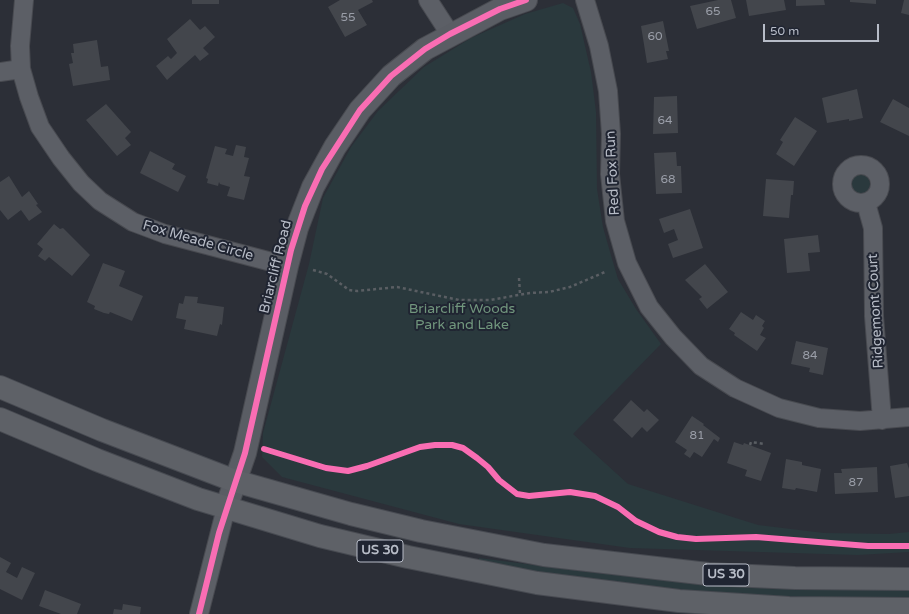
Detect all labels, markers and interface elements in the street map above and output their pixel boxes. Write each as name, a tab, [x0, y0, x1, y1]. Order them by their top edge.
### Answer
house number: 65	[705, 5, 721, 19]
house number: 55	[340, 11, 356, 25]
scale bar	[765, 16, 881, 42]
text: 50 m	[770, 24, 799, 38]
house number: 60	[647, 30, 663, 44]
house number: 64	[657, 114, 673, 128]
street label: Red Fox Run	[602, 130, 624, 216]
house number: 68	[660, 173, 676, 187]
street label: Fox Meade Circle	[141, 217, 255, 265]
street label: Briarcliff Road	[256, 219, 296, 315]
street label: Ridgemont Court	[865, 253, 887, 369]
park label: Briarcliff Woods Park and Lake	[409, 301, 515, 334]
house number: 84	[802, 349, 818, 363]
house number: 81	[689, 429, 705, 443]
house number: 87	[848, 476, 864, 490]
road number: US 30	[357, 540, 403, 562]
road number: US 30	[703, 564, 749, 586]

